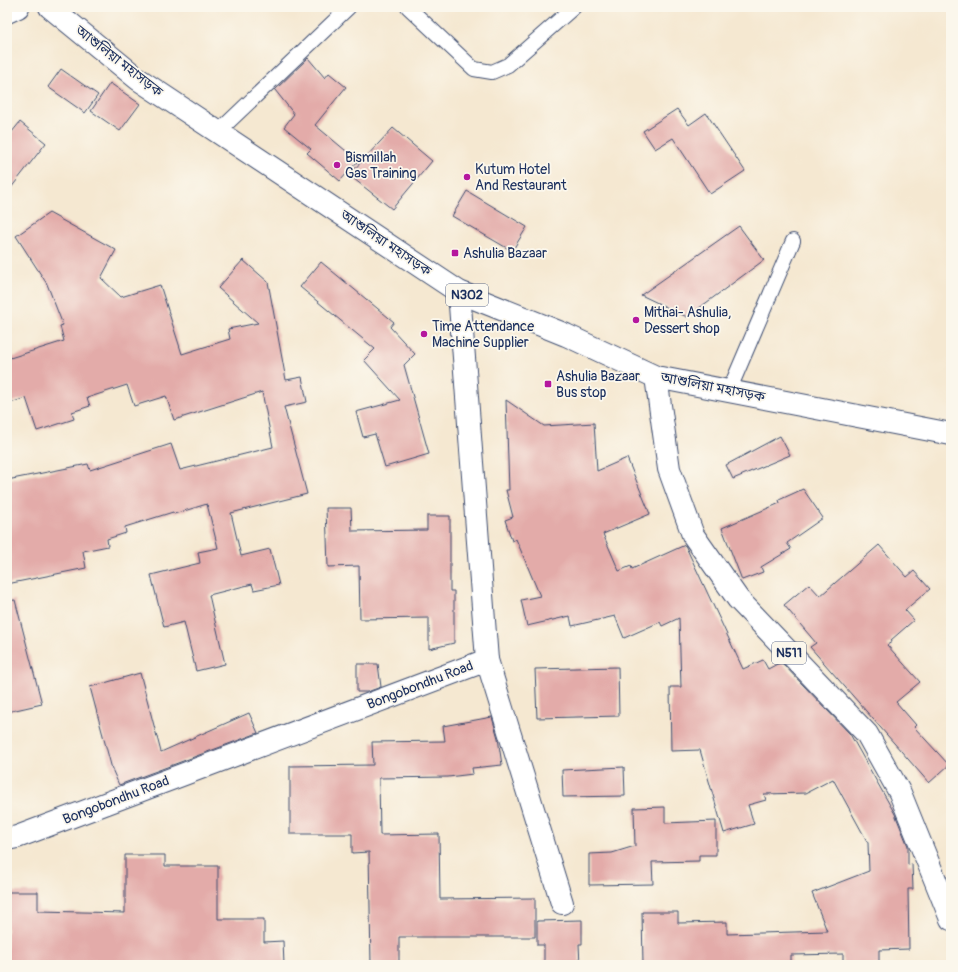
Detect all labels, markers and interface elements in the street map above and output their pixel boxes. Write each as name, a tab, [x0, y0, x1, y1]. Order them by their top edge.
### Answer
street label: আশুলিয়া মহাসড়ক	[71, 21, 167, 101]
place label: Bismillah Gas Training	[345, 149, 417, 182]
marker: Bismillah Gas Training	[332, 160, 342, 170]
place label: Kutum Hotel And Restaurant	[475, 161, 567, 194]
marker: Kutum Hotel And Restaurant	[462, 172, 472, 182]
street label: আশুলিয়া মহাসড়ক	[336, 206, 435, 280]
place label: Ashulia Bazaar	[463, 245, 547, 262]
marker: Ashulia Bazaar	[450, 248, 460, 258]
road number: N302	[446, 284, 488, 306]
place label: Mithai- Ashulia, Dessert shop	[644, 304, 731, 337]
marker: Mithai- Ashulia, Dessert shop	[631, 315, 641, 325]
place label: Time Attendance Machine Supplier	[432, 318, 534, 351]
marker: Time Attendance Machine Supplier	[419, 329, 429, 339]
place label: Ashulia Bazaar Bus stop	[556, 368, 640, 401]
street label: আশুলিয়া মহাসড়ক	[658, 368, 767, 406]
marker: Ashulia Bazaar Bus stop	[543, 379, 553, 389]
road number: N511	[772, 642, 806, 664]
street label: Bongobondhu Road	[364, 657, 476, 713]
street label: Bongobondhu Road	[60, 772, 172, 828]

